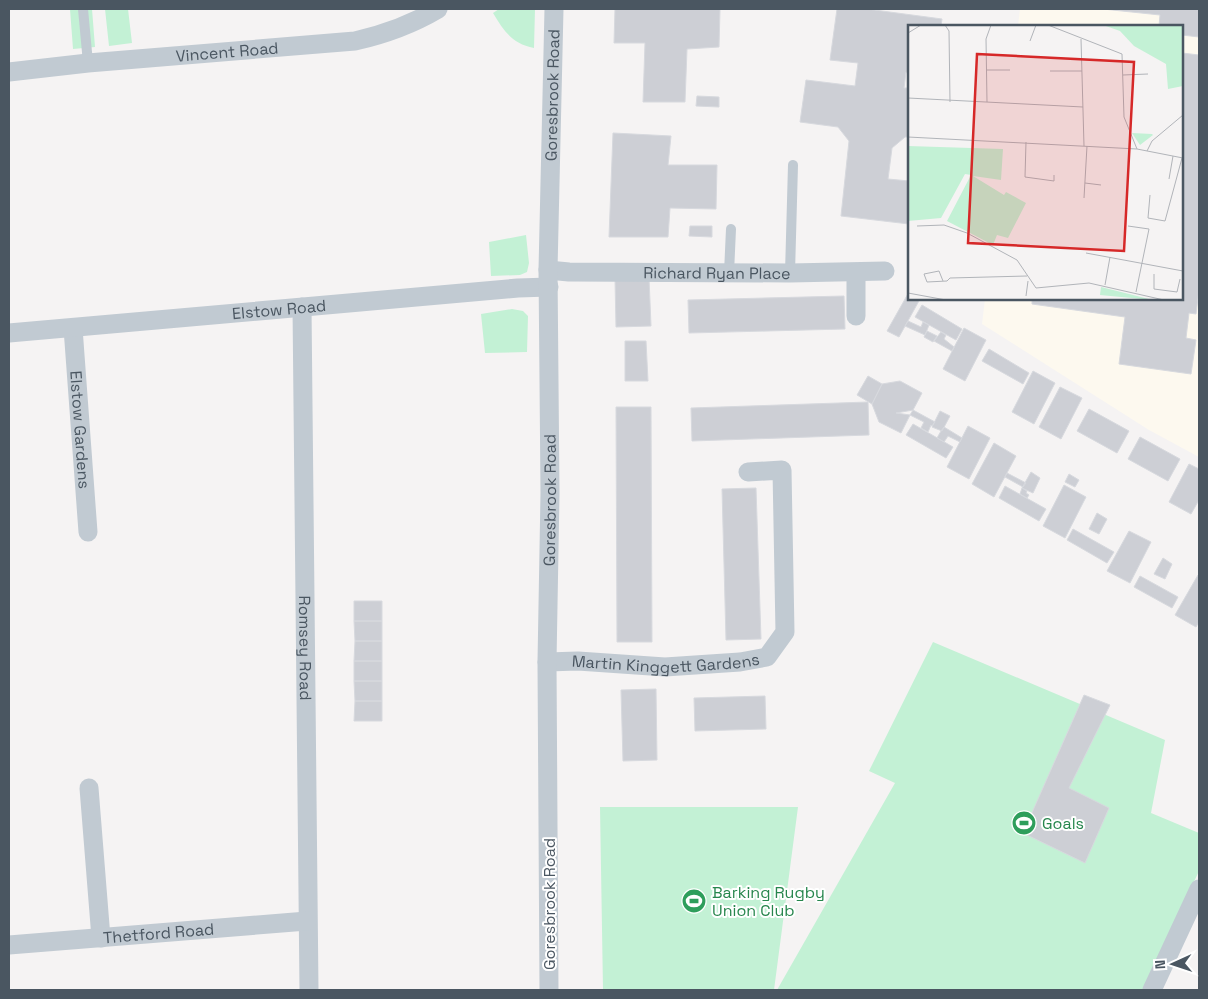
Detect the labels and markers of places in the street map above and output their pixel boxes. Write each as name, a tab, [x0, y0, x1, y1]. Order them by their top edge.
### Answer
sports icon: Goals	[1011, 810, 1037, 836]
place label: Goals	[1042, 813, 1084, 834]
place label: Barking Rugby Union Club	[712, 882, 825, 921]
sports icon: Barking Rugby Union Club	[681, 888, 707, 914]

